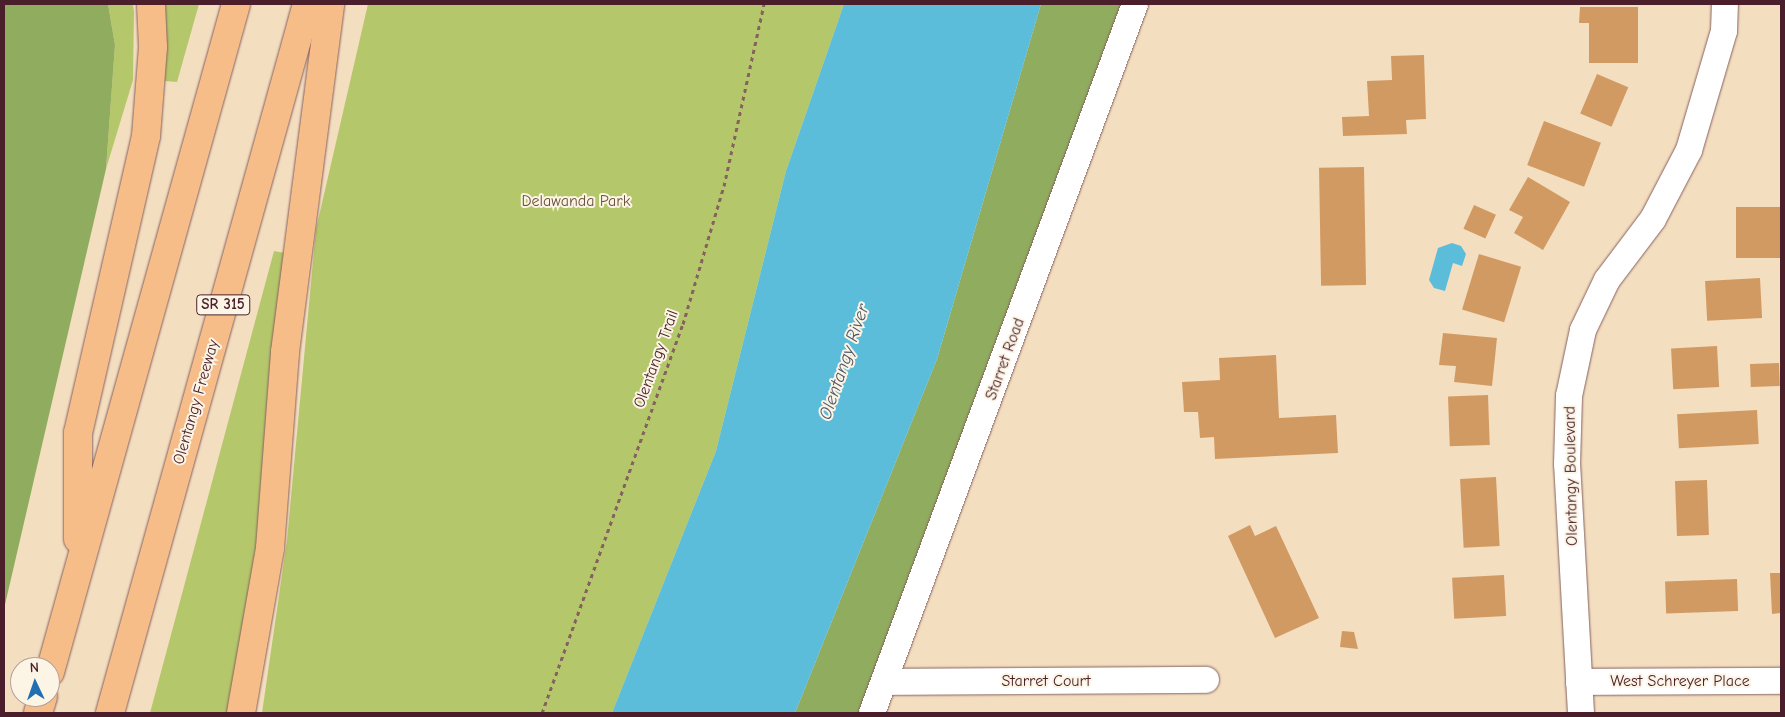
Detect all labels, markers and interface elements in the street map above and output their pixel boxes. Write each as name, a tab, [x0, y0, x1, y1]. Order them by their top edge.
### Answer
park label: Delawanda Park	[522, 191, 630, 211]
road number: SR 315	[196, 292, 250, 318]
water label: Olentangy River	[815, 301, 875, 423]
street label: Olentangy Trail	[629, 307, 683, 411]
street label: Starret Road	[981, 315, 1029, 403]
street label: Olentangy Freeway	[169, 337, 223, 467]
street label: Olentangy Boulevard	[1560, 406, 1582, 546]
north arrow	[10, 657, 60, 707]
text: N	[29, 659, 39, 676]
street label: Starret Court	[1002, 671, 1090, 691]
street label: West Schreyer Place	[1610, 671, 1750, 691]

